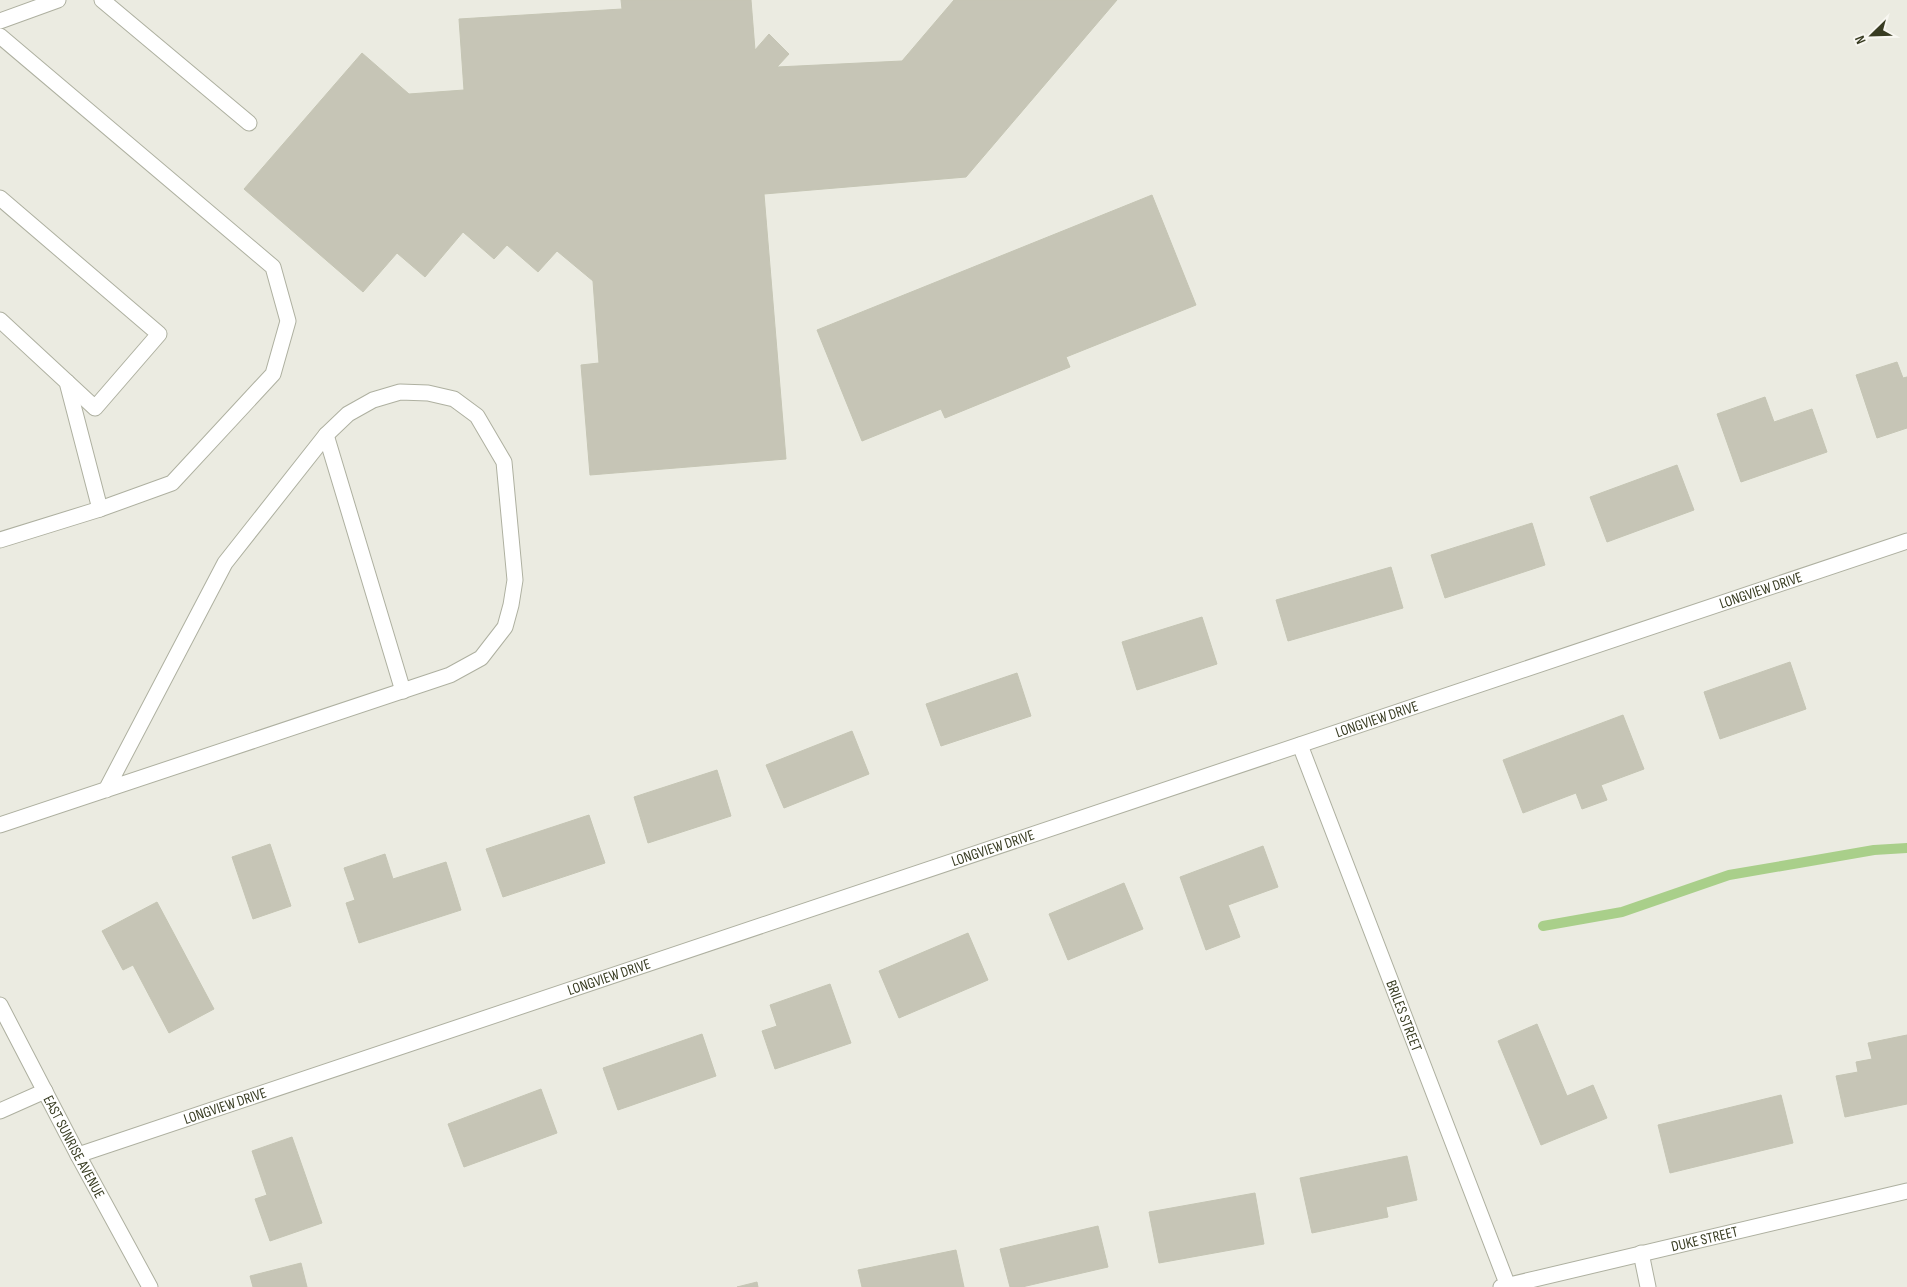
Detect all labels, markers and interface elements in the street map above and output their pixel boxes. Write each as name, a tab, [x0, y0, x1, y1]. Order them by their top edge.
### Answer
north arrow	[1847, 10, 1897, 60]
text: N	[1851, 33, 1870, 47]
street label: LONGVIEW DRIVE	[1717, 568, 1805, 613]
street label: LONGVIEW DRIVE	[1333, 697, 1421, 742]
street label: LONGVIEW DRIVE	[949, 826, 1037, 871]
street label: LONGVIEW DRIVE	[565, 955, 653, 1000]
street label: BRILES STREET	[1381, 977, 1426, 1054]
street label: LONGVIEW DRIVE	[181, 1083, 269, 1129]
street label: EAST SUNRISE AVENUE	[39, 1092, 109, 1202]
street label: DUKE STREET	[1669, 1222, 1740, 1256]

